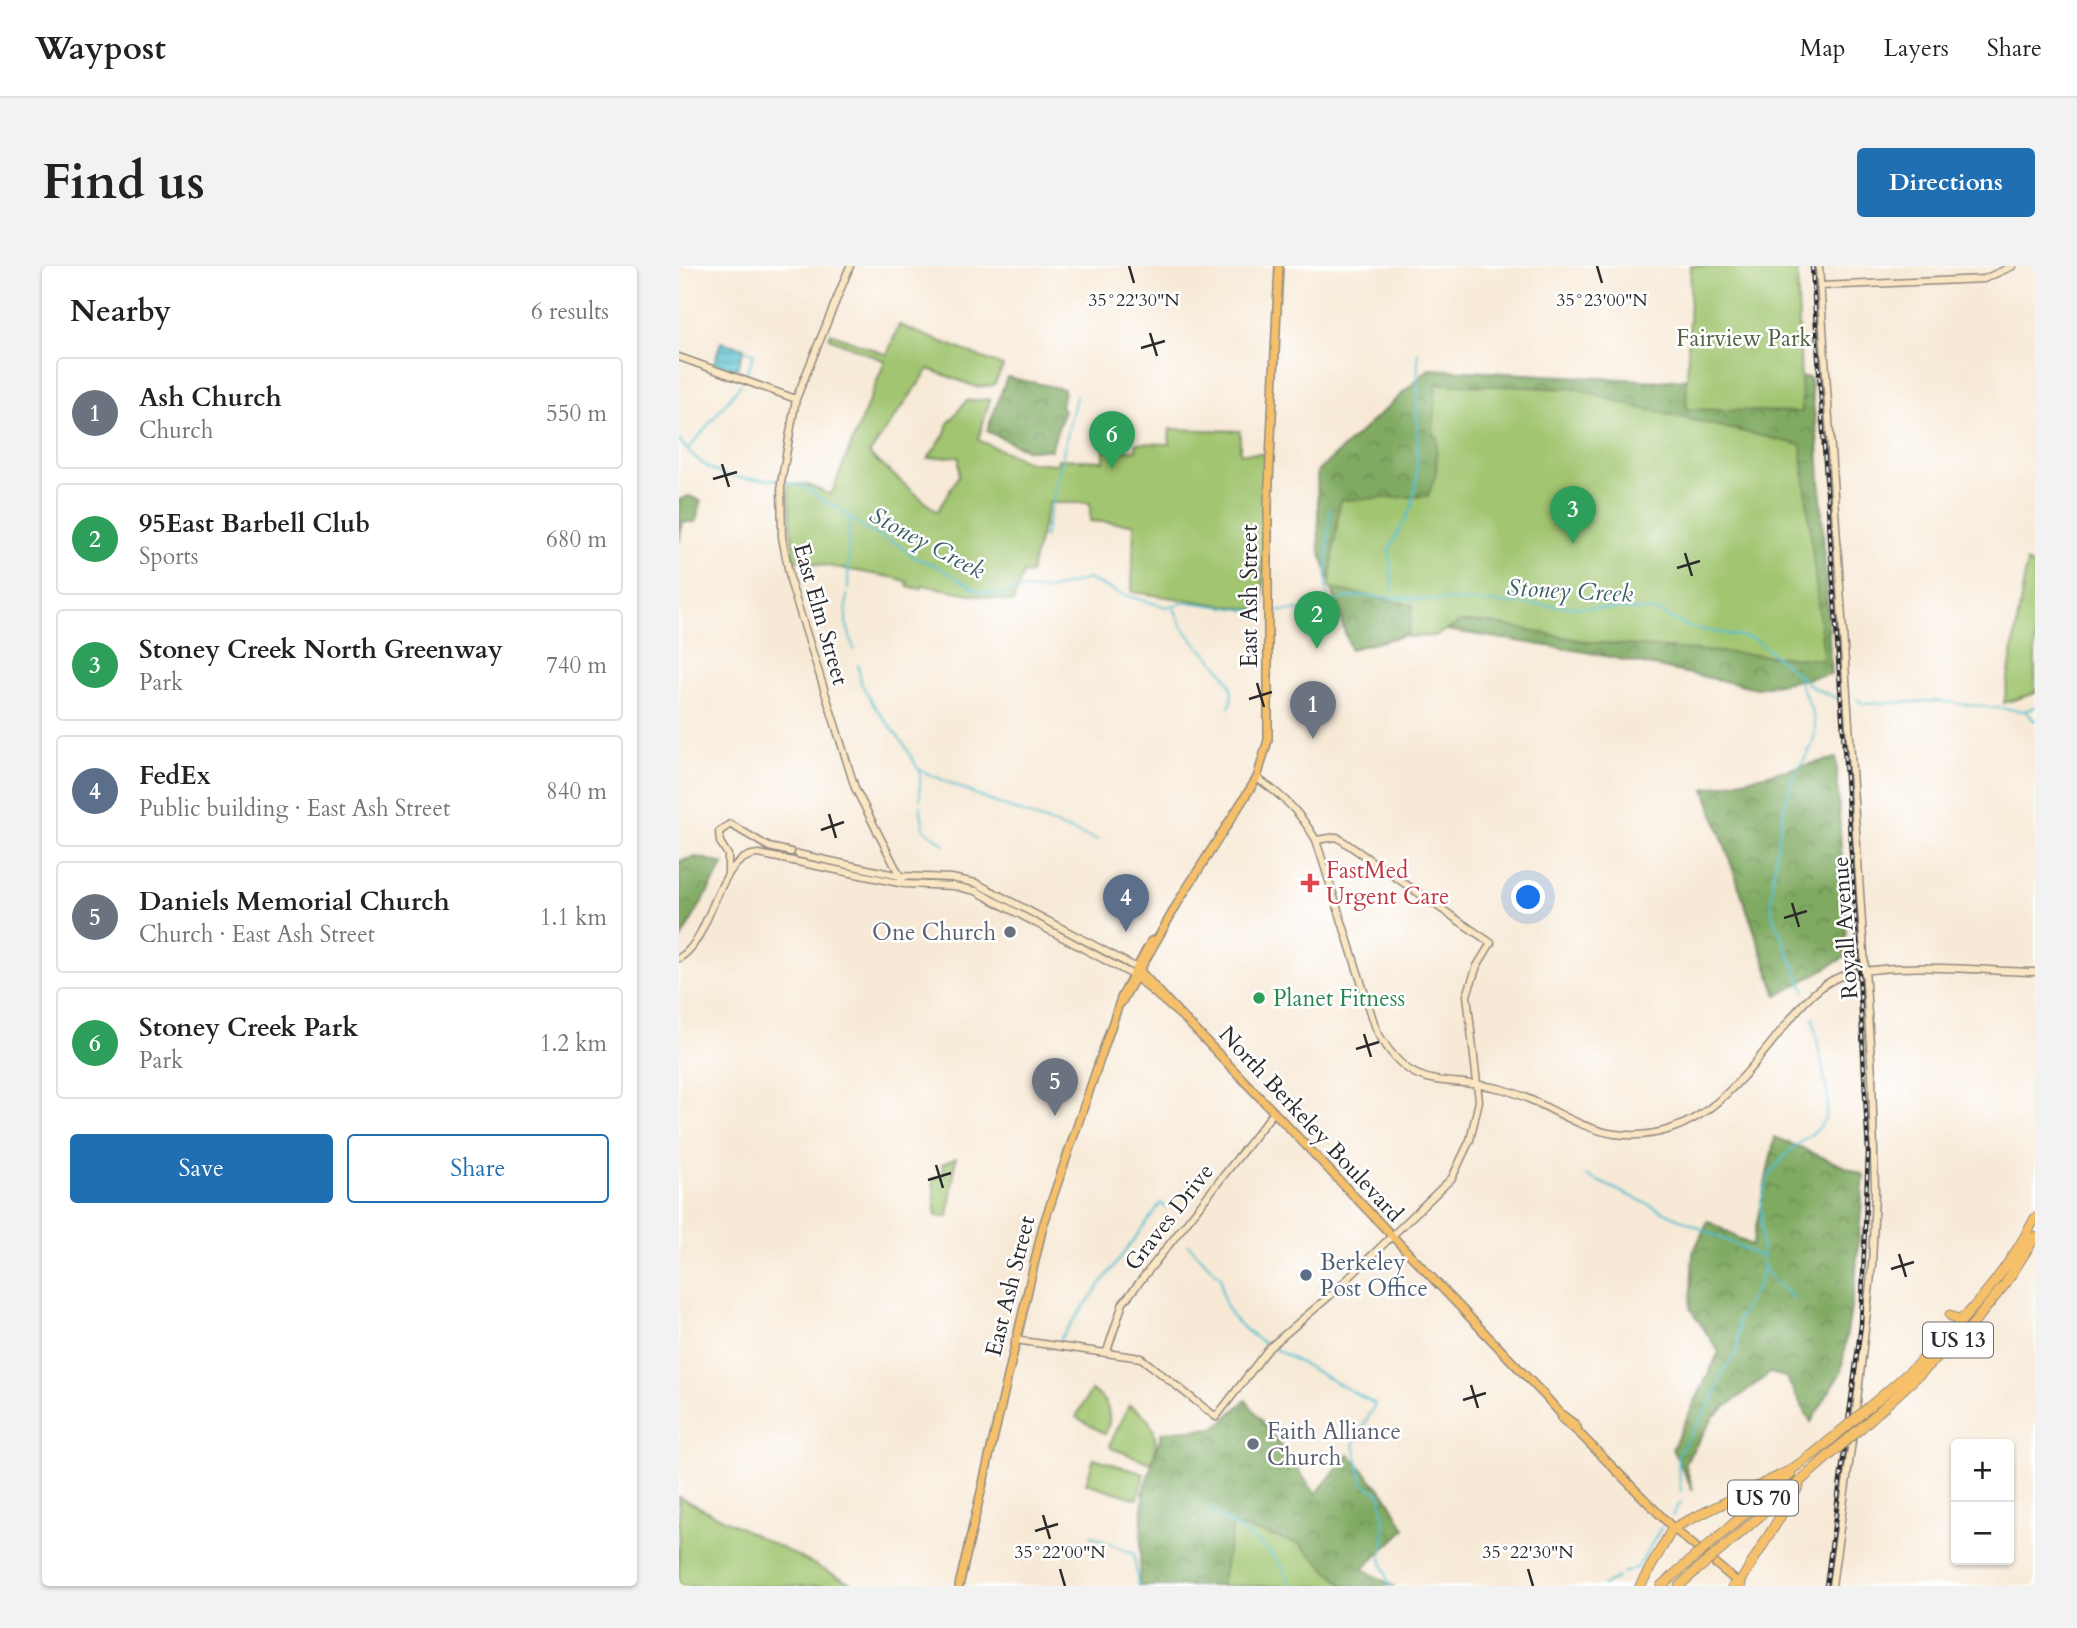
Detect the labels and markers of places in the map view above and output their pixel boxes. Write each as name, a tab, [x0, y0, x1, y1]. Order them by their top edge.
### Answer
pin: 6	[1089, 411, 1135, 469]
pin: 3	[1550, 486, 1596, 544]
pin: 2	[1294, 591, 1340, 649]
pin: 1	[1290, 681, 1336, 739]
place label: FastMed Urgent Care	[1326, 855, 1449, 912]
marker: FastMed Urgent Care	[1300, 873, 1320, 893]
pin: 4	[1103, 874, 1149, 932]
place label: One Church	[872, 917, 996, 948]
marker: One Church	[1002, 924, 1018, 940]
place label: Planet Fitness	[1273, 983, 1405, 1014]
marker: Planet Fitness	[1251, 990, 1267, 1006]
pin: 5	[1032, 1058, 1078, 1116]
place label: Berkeley Post Office	[1320, 1247, 1428, 1304]
marker: Berkeley Post Office	[1298, 1267, 1314, 1283]
place label: Faith Alliance Church	[1267, 1416, 1401, 1473]
marker: Faith Alliance Church	[1245, 1436, 1261, 1452]

